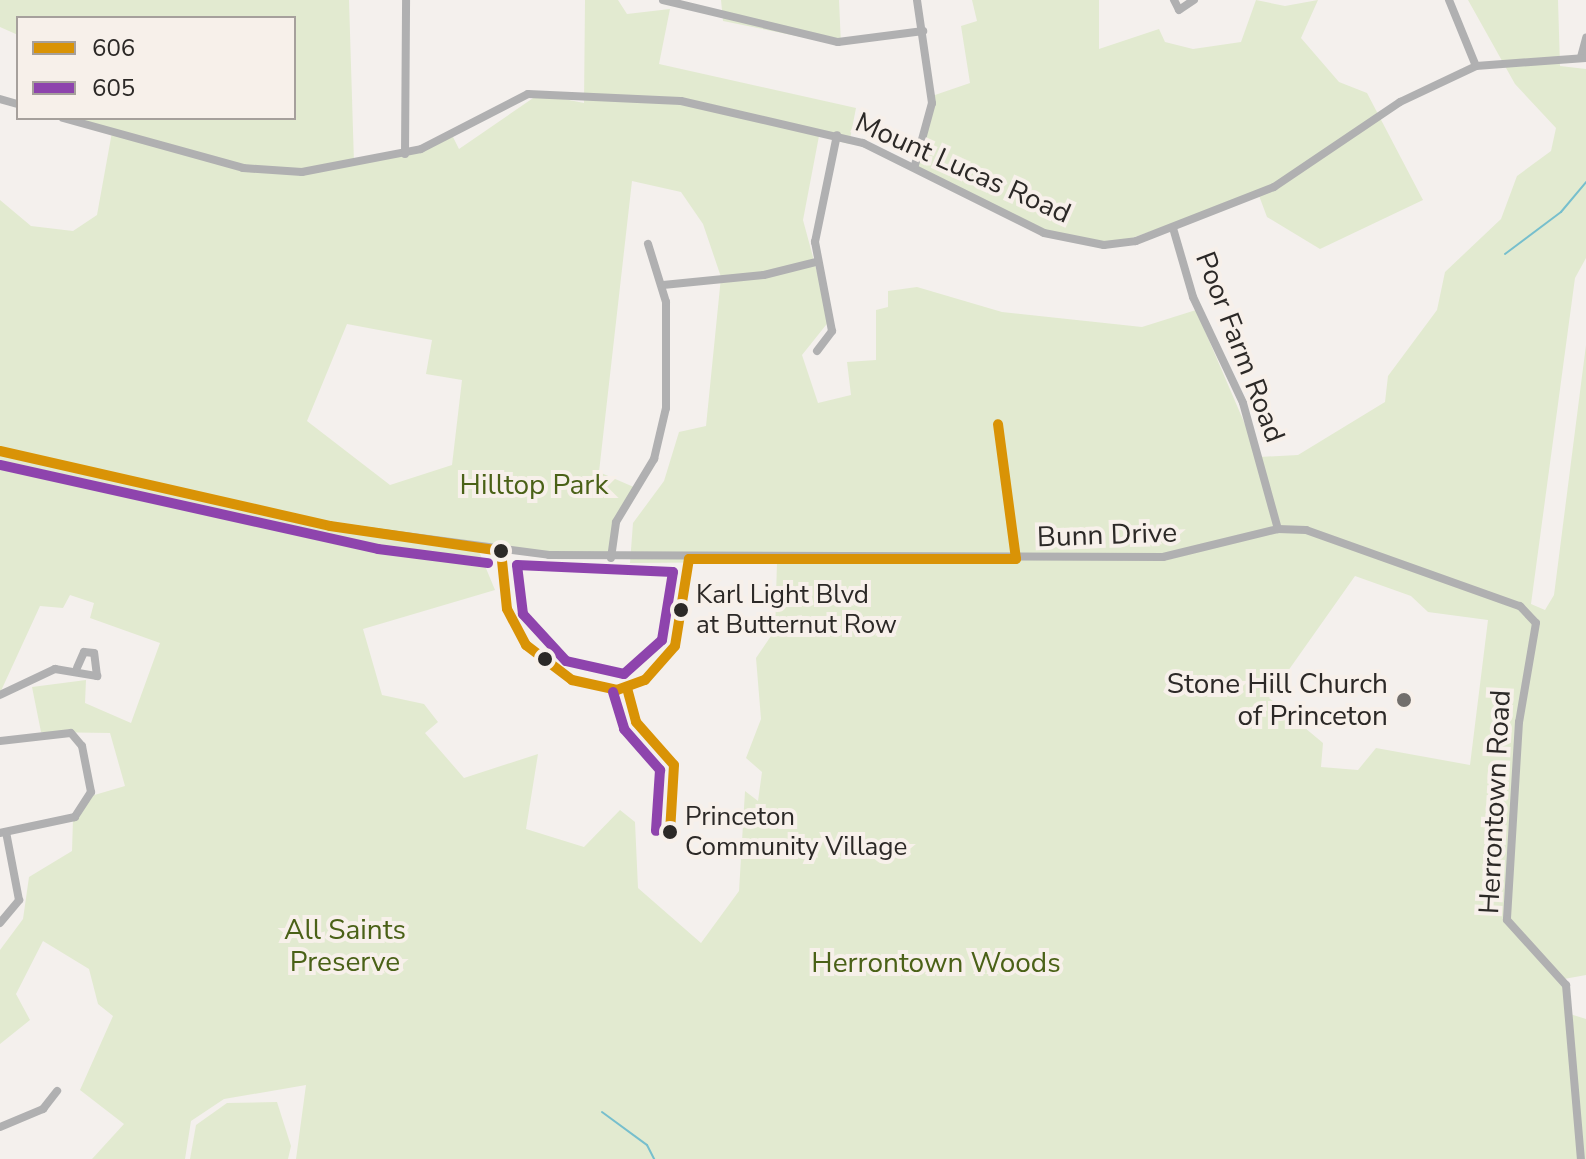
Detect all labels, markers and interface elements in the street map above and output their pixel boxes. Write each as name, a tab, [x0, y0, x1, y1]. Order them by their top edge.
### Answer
legend	[16, 16, 296, 120]
text: 606	[92, 32, 135, 64]
text: 605	[92, 72, 135, 104]
street label: Mount Lucas Road	[850, 105, 1076, 231]
street label: Poor Farm Road	[1188, 247, 1292, 447]
park label: Hilltop Park	[460, 468, 608, 502]
street label: Bunn Drive	[1036, 516, 1178, 554]
unlabelled marker	[493, 543, 509, 559]
place label: Karl Light Blvd at Butternut Row	[696, 579, 897, 640]
marker: Karl Light Blvd at Butternut Row	[673, 602, 689, 618]
unlabelled marker	[537, 651, 553, 667]
place label: Stone Hill Church of Princeton	[1167, 667, 1388, 733]
street label: Herrontown Road	[1472, 689, 1518, 915]
marker: Stone Hill Church of Princeton	[1395, 691, 1413, 709]
place label: Princeton Community Village	[685, 801, 907, 862]
marker: Princeton Community Village	[662, 824, 678, 840]
park label: All Saints Preserve	[284, 913, 406, 979]
park label: Herrontown Woods	[811, 946, 1061, 980]

